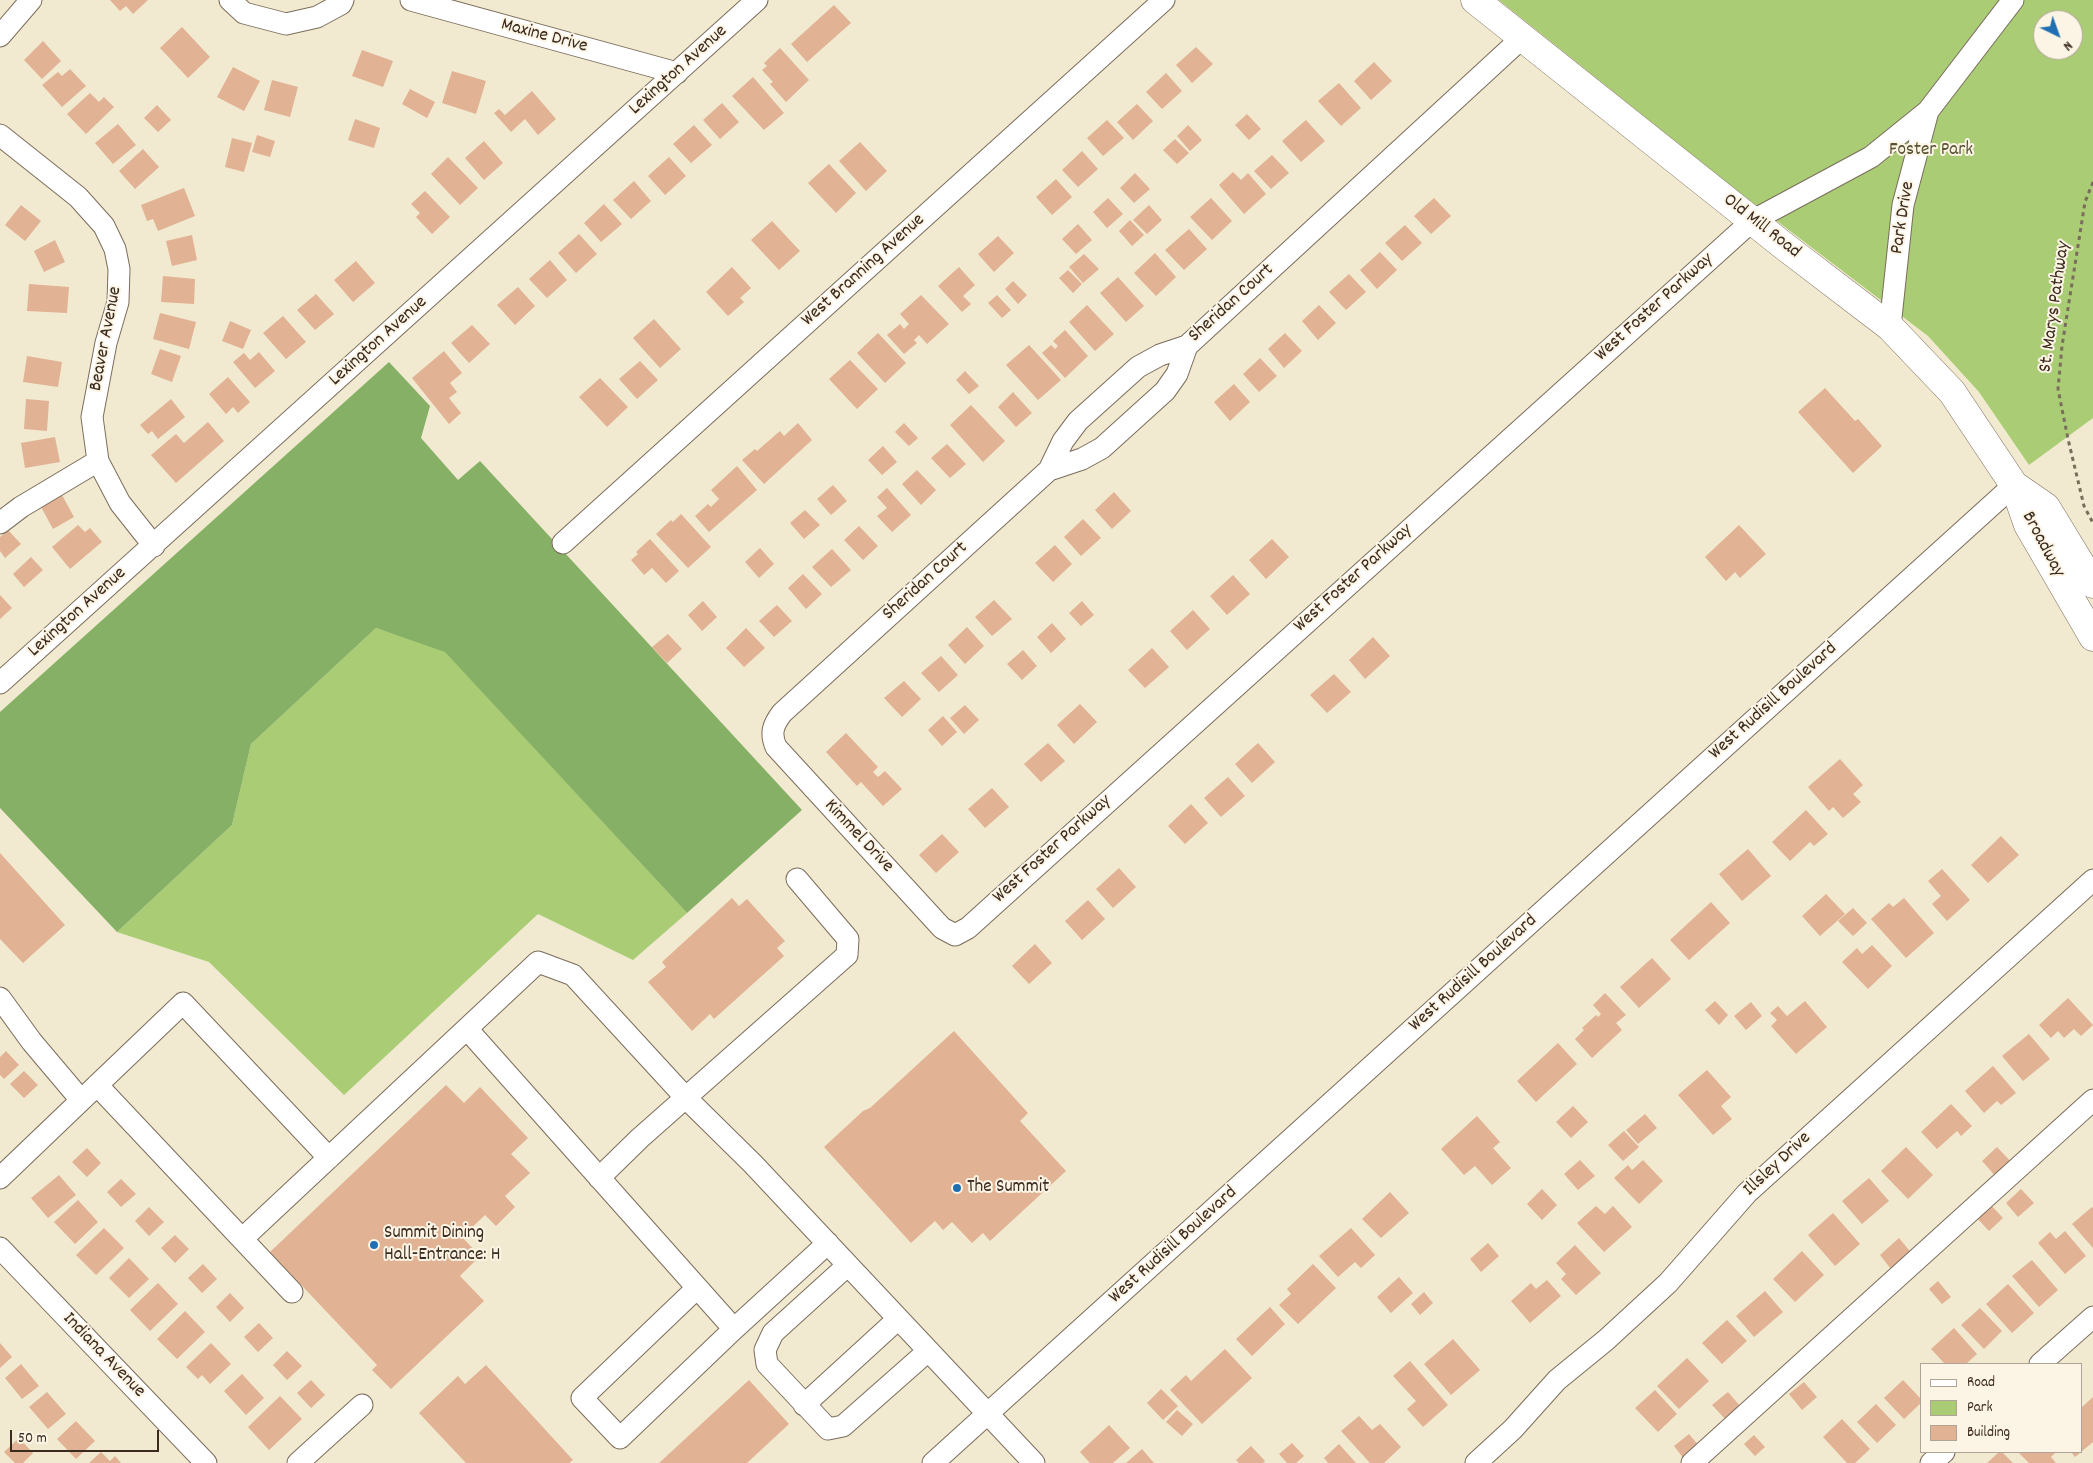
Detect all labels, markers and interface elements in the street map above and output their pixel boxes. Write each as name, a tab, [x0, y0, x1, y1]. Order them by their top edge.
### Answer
north arrow	[2033, 10, 2083, 60]
street label: Maxine Drive	[498, 15, 590, 59]
street label: Lexington Avenue	[625, 21, 733, 121]
text: N	[2058, 36, 2077, 55]
park label: Foster Park	[1889, 140, 1973, 162]
street label: Park Drive	[1887, 180, 1921, 256]
street label: Old Mill Road	[1718, 190, 1804, 264]
street label: West Branning Avenue	[798, 210, 930, 332]
street label: St. Marys Pathway	[2036, 240, 2076, 374]
street label: West Foster Parkway	[1591, 249, 1719, 367]
street label: Sheridan Court	[1185, 260, 1279, 348]
street label: Beaver Avenue	[86, 285, 128, 393]
street label: Lexington Avenue	[325, 292, 433, 392]
street label: Broadway	[2015, 508, 2069, 582]
street label: West Foster Parkway	[1290, 520, 1418, 638]
street label: Sheridan Court	[879, 538, 973, 626]
street label: Lexington Avenue	[24, 563, 132, 663]
street label: West Rudisill Boulevard	[1705, 638, 1843, 766]
street label: West Foster Parkway	[989, 791, 1117, 909]
street label: Kimmel Drive	[818, 796, 898, 878]
street label: West Rudisill Boulevard	[1405, 910, 1543, 1038]
street label: Illsley Drive	[1739, 1128, 1817, 1202]
place label: The Summit	[967, 1177, 1049, 1199]
marker: The Summit	[951, 1182, 963, 1194]
street label: West Rudisill Boulevard	[1105, 1182, 1243, 1310]
place label: Summit Dining Hall-Entrance: H	[384, 1223, 501, 1267]
marker: Summit Dining Hall-Entrance: H	[368, 1239, 380, 1251]
street label: Indiana Avenue	[57, 1309, 149, 1403]
legend	[1920, 1363, 2083, 1453]
text: Road	[1967, 1372, 1995, 1394]
text: Park	[1967, 1397, 1993, 1419]
scale bar	[12, 1420, 161, 1452]
text: Building	[1967, 1422, 2010, 1444]
text: 50 m	[18, 1428, 47, 1450]

